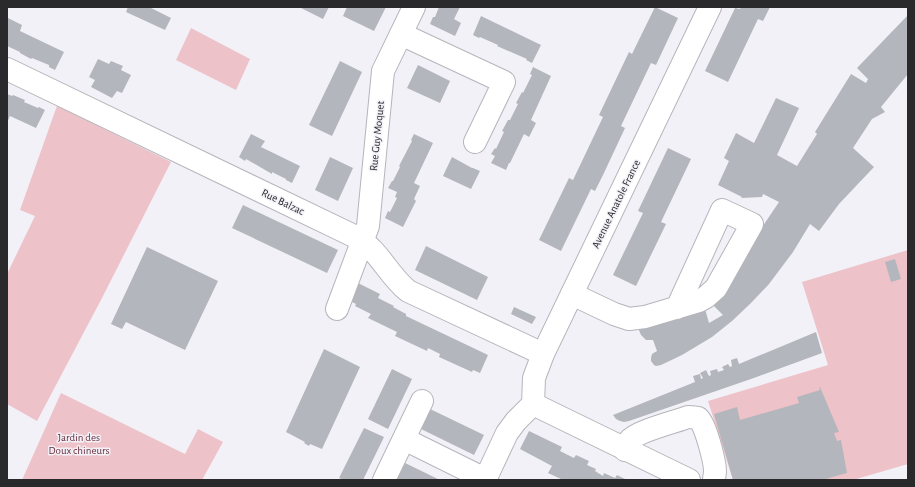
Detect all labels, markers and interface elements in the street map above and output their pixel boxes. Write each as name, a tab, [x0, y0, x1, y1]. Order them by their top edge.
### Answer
street label: Rue Guy Moquet	[368, 100, 386, 172]
street label: Avenue Anatole France	[590, 158, 642, 250]
street label: Rue Balzac	[260, 187, 307, 217]
park label: Jardin des Doux chineurs	[48, 432, 110, 456]

